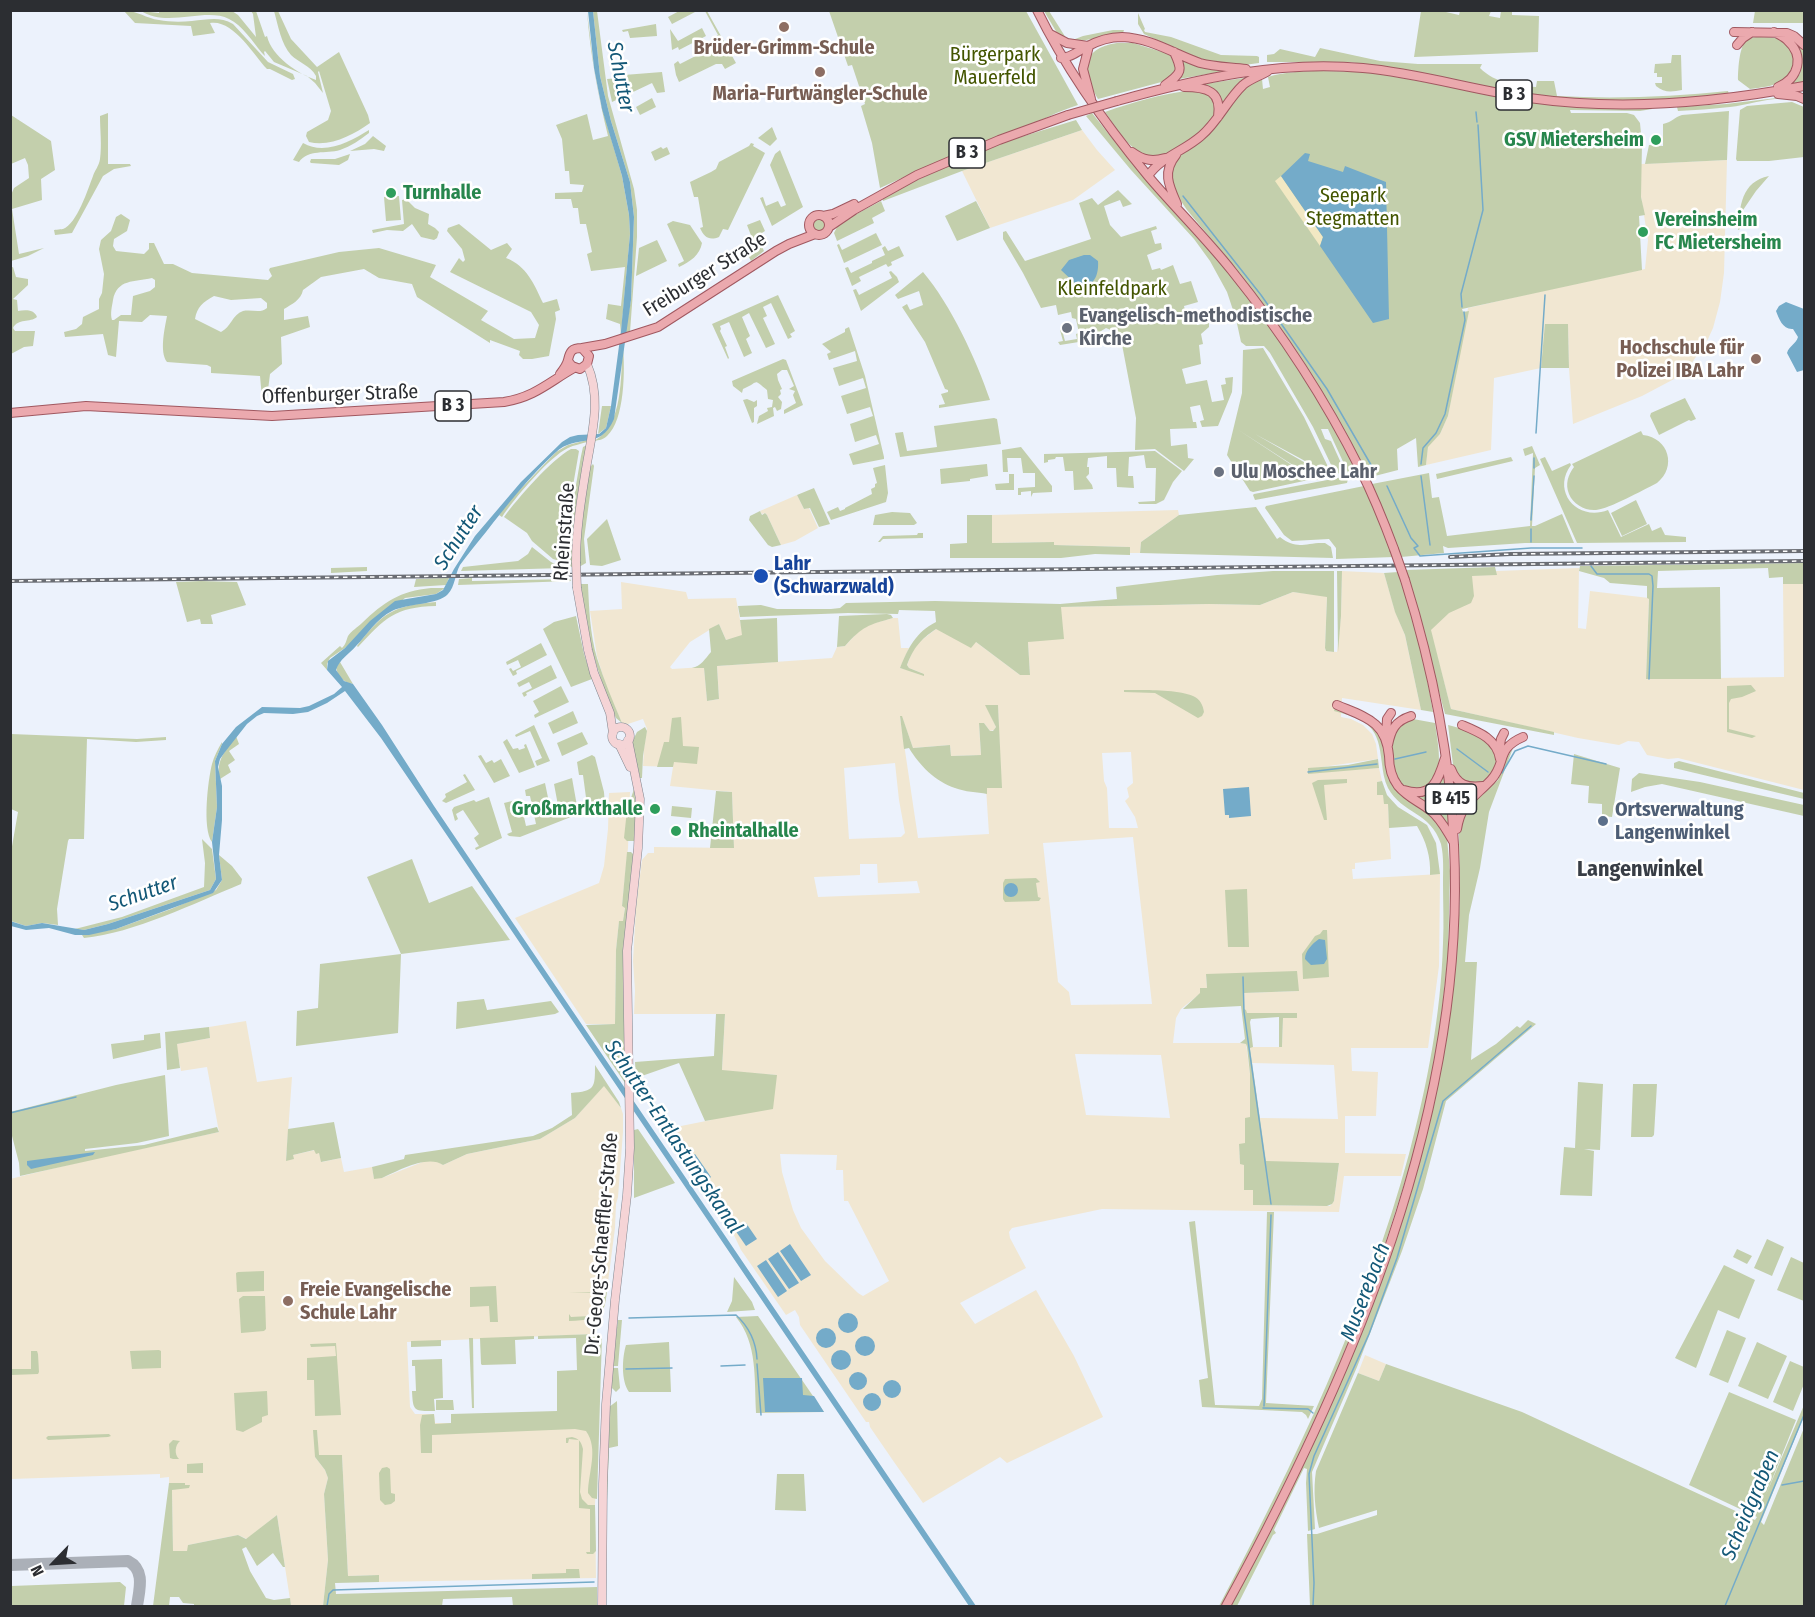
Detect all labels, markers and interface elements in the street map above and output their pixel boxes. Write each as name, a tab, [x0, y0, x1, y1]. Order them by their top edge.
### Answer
marker: Brüder-Grimm-Schule	[777, 20, 791, 34]
place label: Brüder-Grimm-Schule	[693, 36, 875, 60]
water label: Schutter	[601, 39, 639, 115]
park label: Bürgerpark Mauerfeld	[950, 43, 1040, 90]
marker: Maria-Furtwängler-Schule	[813, 65, 827, 79]
road number: B 3	[1496, 80, 1532, 110]
place label: Maria-Furtwängler-Schule	[712, 82, 928, 106]
place label: GSV Mietersheim	[1504, 128, 1644, 152]
marker: GSV Mietersheim	[1649, 133, 1663, 147]
road number: B 3	[949, 138, 985, 168]
place label: Turnhalle	[403, 181, 481, 205]
park label: Seepark Stegmatten	[1306, 184, 1400, 231]
marker: Turnhalle	[384, 186, 398, 200]
place label: Vereinsheim FC Mietersheim	[1655, 208, 1782, 255]
marker: Vereinsheim FC Mietersheim	[1636, 225, 1650, 239]
street label: Freiburger Straße	[639, 227, 771, 323]
park label: Kleinfeldpark	[1057, 277, 1167, 301]
place label: Evangelisch-methodistische Kirche	[1079, 304, 1312, 351]
marker: Evangelisch-methodistische Kirche	[1060, 321, 1074, 335]
place label: Hochschule für Polizei IBA Lahr	[1616, 336, 1744, 383]
marker: Hochschule für Polizei IBA Lahr	[1749, 352, 1763, 366]
street label: Offenburger Straße	[261, 380, 419, 410]
road number: B 3	[435, 391, 471, 421]
place label: Ulu Moschee Lahr	[1231, 460, 1377, 484]
marker: Ulu Moschee Lahr	[1212, 465, 1226, 479]
street label: Rheinstraße	[550, 482, 580, 582]
water label: Schutter	[429, 501, 489, 575]
place label: Lahr (Schwarzwald)	[774, 552, 894, 599]
marker: Lahr (Schwarzwald)	[752, 567, 770, 585]
road number: B 415	[1426, 784, 1476, 814]
place label: Großmarkthalle	[512, 797, 643, 821]
place label: Ortsverwaltung Langenwinkel	[1615, 798, 1744, 845]
marker: Großmarkthalle	[648, 802, 662, 816]
marker: Ortsverwaltung Langenwinkel	[1596, 814, 1610, 828]
place label: Rheintalhalle	[688, 819, 799, 843]
marker: Rheintalhalle	[669, 824, 683, 838]
district label: Langenwinkel	[1577, 857, 1703, 883]
water label: Schutter	[105, 870, 181, 918]
water label: Schutter-Entlastungskanal	[599, 1035, 747, 1239]
street label: Dr.-Georg-Schaeffler-Straße	[580, 1132, 624, 1356]
water label: Muserebach	[1336, 1239, 1396, 1345]
place label: Freie Evangelische Schule Lahr	[300, 1278, 451, 1325]
marker: Freie Evangelische Schule Lahr	[281, 1294, 295, 1308]
water label: Scheidgraben	[1717, 1446, 1785, 1564]
north arrow	[24, 1533, 84, 1593]
text: N	[27, 1562, 48, 1579]

